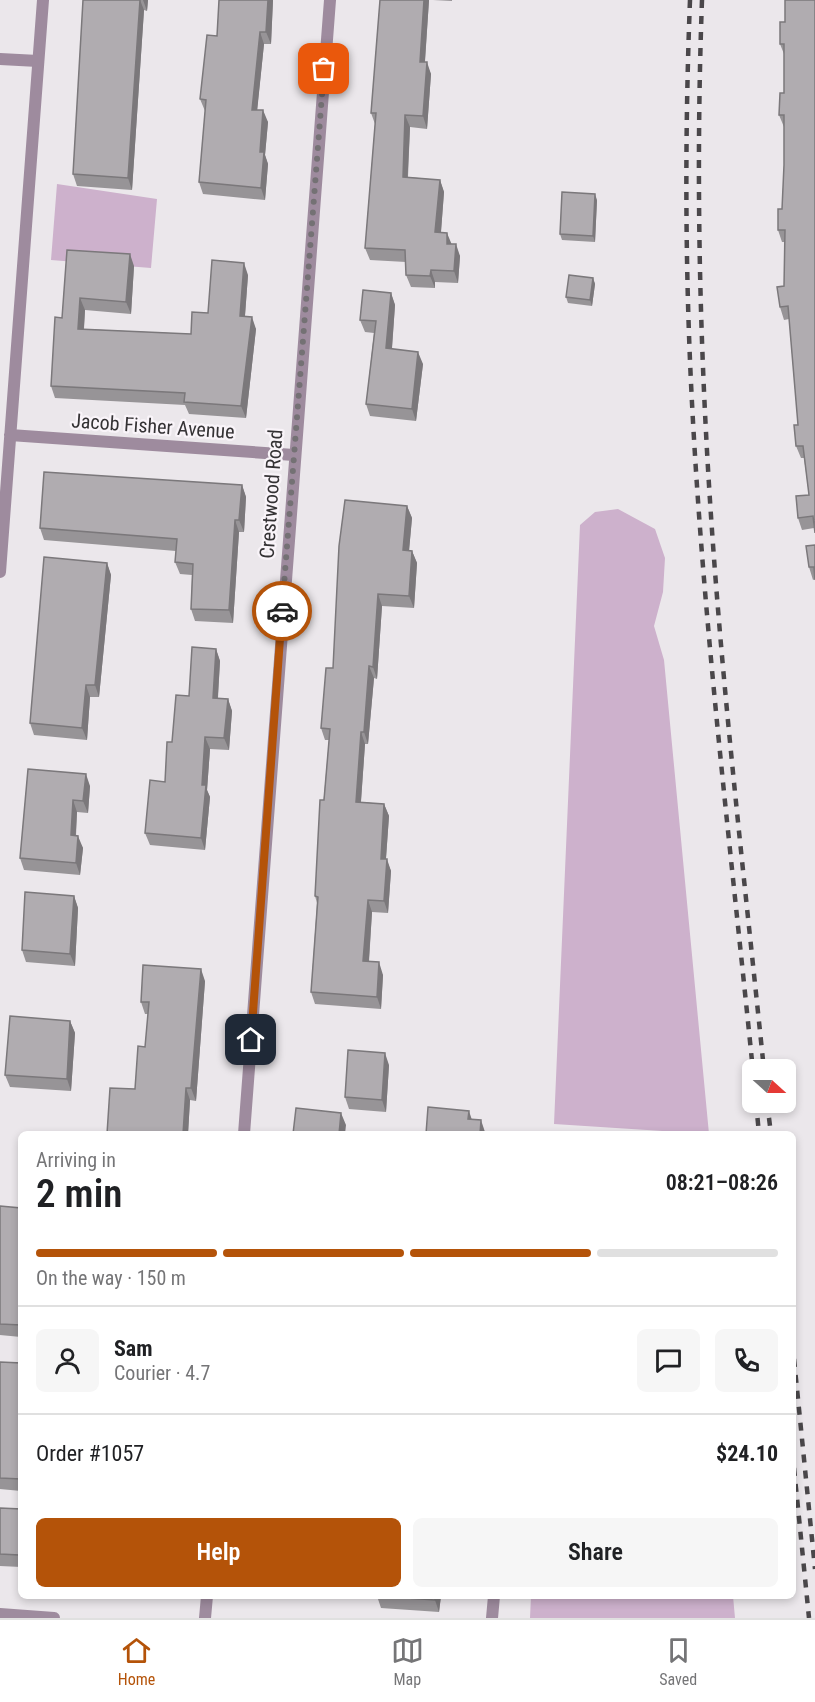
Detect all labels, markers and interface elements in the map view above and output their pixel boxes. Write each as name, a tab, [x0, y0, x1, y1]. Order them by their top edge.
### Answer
pin	[298, 43, 349, 94]
icon: bag	[307, 52, 340, 85]
street label: Jacob Fisher Avenue	[71, 408, 235, 444]
street label: Crestwood Road	[255, 429, 287, 559]
courier	[252, 581, 312, 641]
icon: car	[266, 595, 299, 628]
pin	[225, 1014, 276, 1065]
icon: home	[234, 1023, 267, 1056]
north arrow	[742, 1059, 796, 1113]
map controls	[742, 1059, 796, 1113]
text: Arriving in	[36, 1148, 116, 1172]
text: 08:21–08:26	[666, 1170, 778, 1195]
text: 2 min	[36, 1171, 122, 1217]
text: On the way · 150 m	[36, 1266, 186, 1290]
button: person	[36, 1329, 99, 1392]
button: chat	[637, 1329, 700, 1392]
button: phone	[715, 1329, 778, 1392]
text: Sam	[114, 1336, 153, 1361]
text: Courier · 4.7	[114, 1361, 210, 1385]
text: Order #1057	[36, 1441, 144, 1466]
text: $24.10	[716, 1441, 778, 1466]
button: Help	[36, 1518, 401, 1587]
button: Share	[413, 1518, 778, 1587]
tab: Home	[118, 1634, 155, 1689]
tab: Map	[391, 1634, 424, 1689]
tab: Saved	[659, 1634, 697, 1689]

